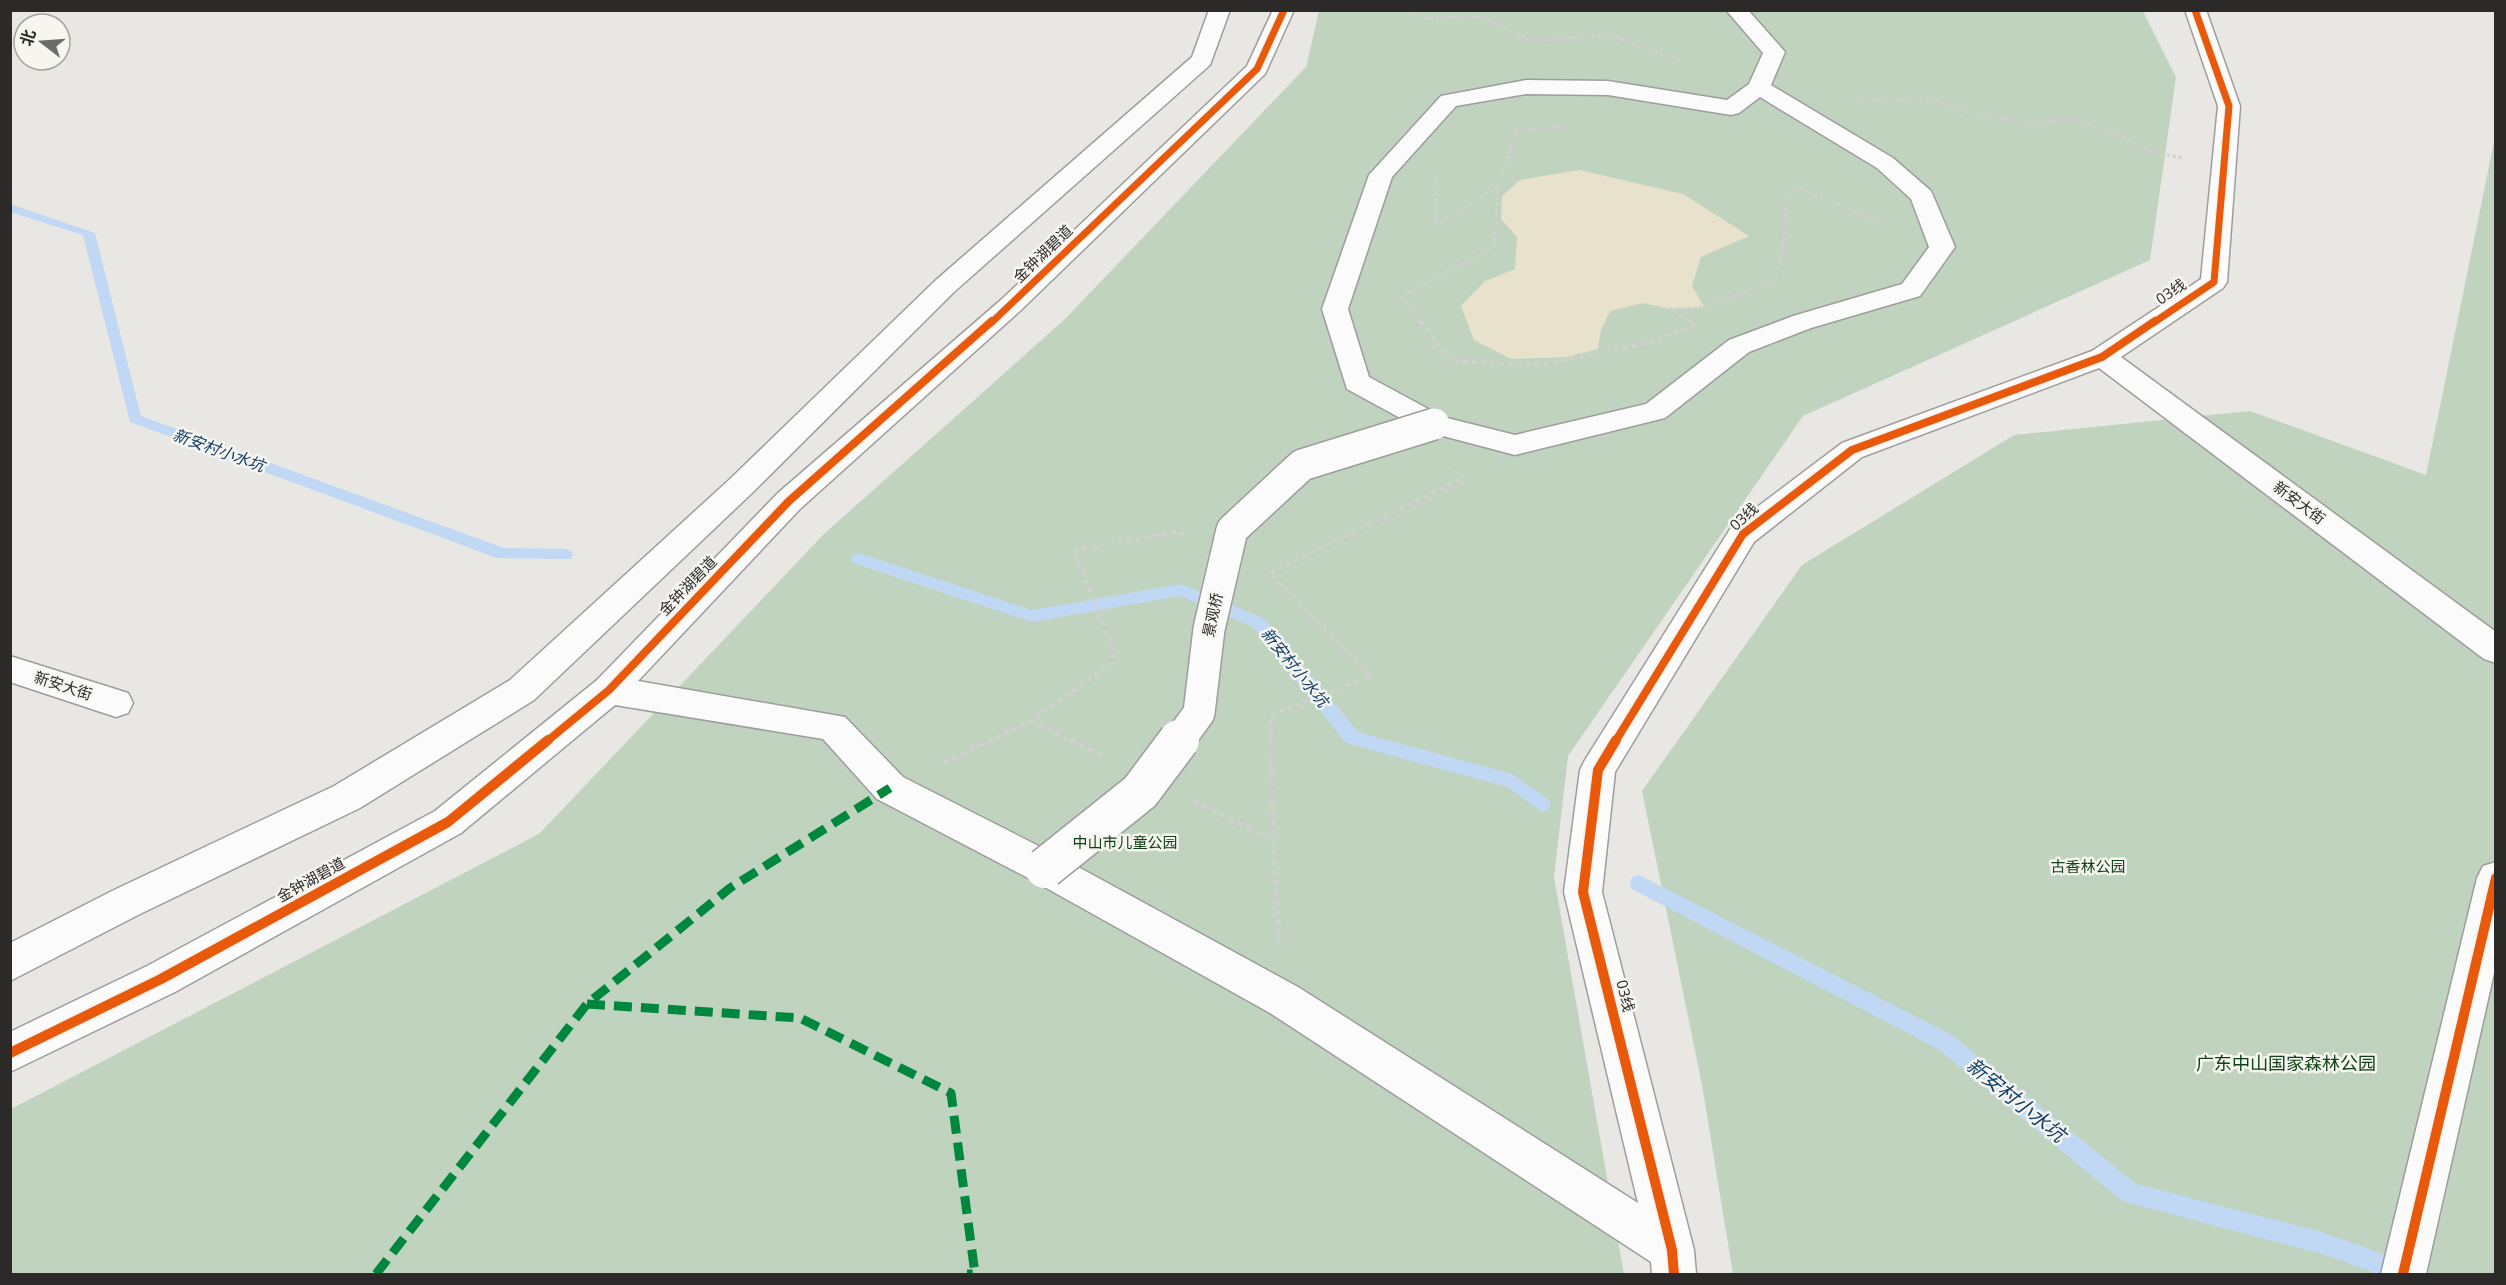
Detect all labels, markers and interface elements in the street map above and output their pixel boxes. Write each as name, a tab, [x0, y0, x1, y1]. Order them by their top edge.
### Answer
north arrow	[12, 12, 72, 72]
text: 北	[15, 27, 41, 48]
street label: 金钟湖碧道	[1008, 220, 1076, 287]
street label: 03线	[2152, 274, 2189, 308]
water label: 新安村小水坑	[170, 423, 270, 477]
street label: 新安大街	[2270, 476, 2330, 528]
street label: 03线	[1725, 498, 1762, 535]
street label: 金钟湖碧道	[654, 551, 721, 619]
street label: 景观桥	[1198, 591, 1226, 639]
water label: 新安村小水坑	[1256, 623, 1335, 713]
street label: 新安大街	[32, 666, 95, 704]
park label: 中山市儿童公园	[1072, 832, 1178, 852]
street label: 金钟湖碧道	[273, 852, 348, 906]
park label: 古香林公园	[2050, 856, 2126, 876]
street label: 03线	[1612, 978, 1640, 1014]
water label: 新安村小水坑	[1961, 1051, 2074, 1150]
park label: 广东中山国家森林公园	[2196, 1051, 2376, 1075]

